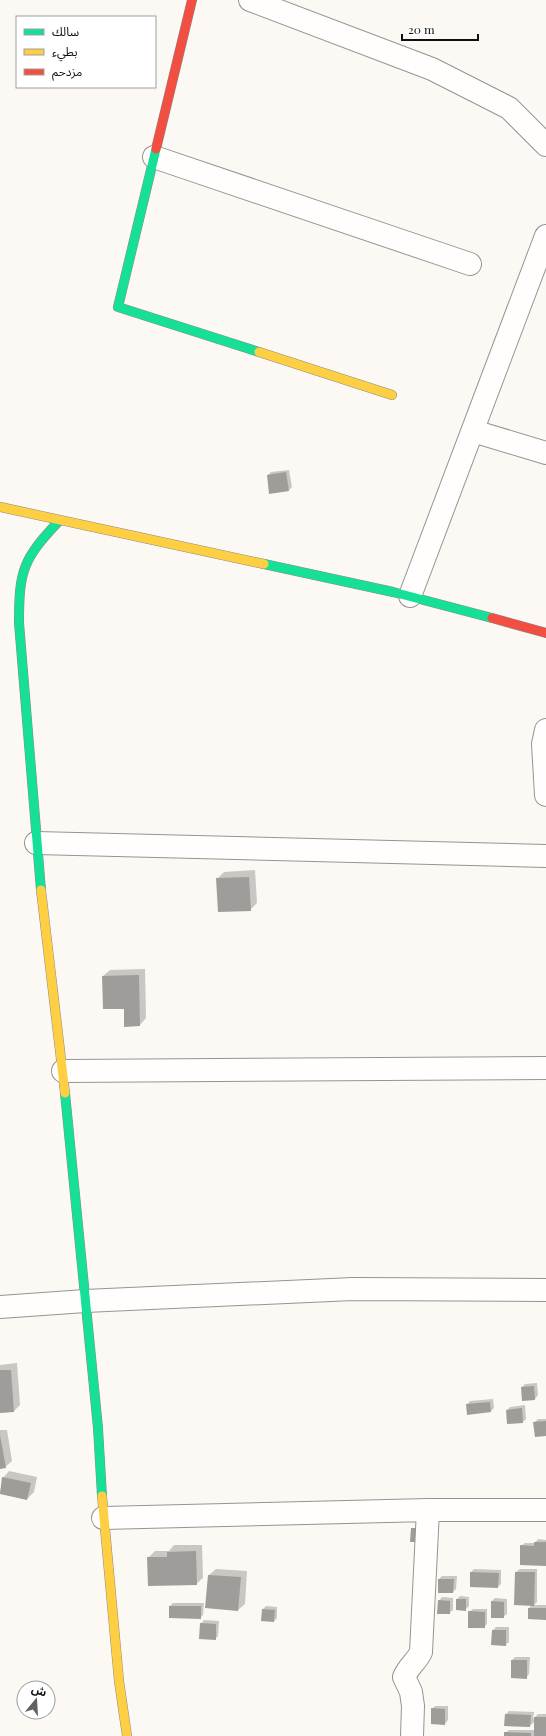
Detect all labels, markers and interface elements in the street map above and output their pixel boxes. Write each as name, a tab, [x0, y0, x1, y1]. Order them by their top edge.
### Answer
legend	[16, 16, 156, 88]
scale bar	[402, 16, 478, 42]
text: 20 m	[408, 21, 435, 37]
text: سالك	[52, 23, 79, 39]
text: بطيء	[52, 43, 78, 62]
text: مزدحم	[52, 63, 82, 81]
north arrow	[16, 1680, 56, 1720]
text: ش	[30, 1681, 49, 1699]

